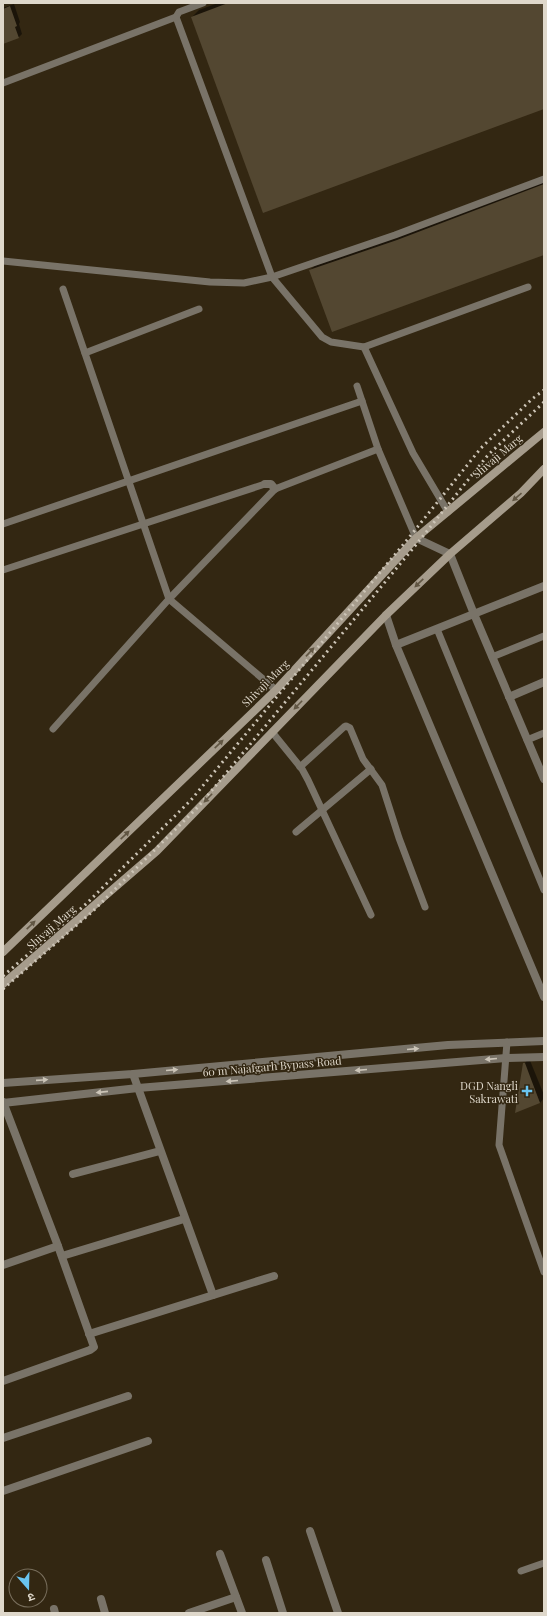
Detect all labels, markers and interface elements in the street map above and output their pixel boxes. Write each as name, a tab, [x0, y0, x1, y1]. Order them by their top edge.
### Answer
street label: Shivaji Marg	[469, 431, 525, 481]
one-way arrow	[511, 492, 522, 501]
one-way arrow	[414, 578, 424, 588]
one-way arrow	[305, 647, 315, 657]
street label: Shivaji Marg	[238, 656, 292, 710]
one-way arrow	[293, 700, 303, 710]
one-way arrow	[214, 740, 224, 749]
one-way arrow	[203, 793, 212, 803]
one-way arrow	[120, 830, 130, 839]
street label: Shivaji Marg	[23, 901, 79, 953]
one-way arrow	[26, 920, 36, 929]
one-way arrow	[407, 1045, 419, 1052]
street label: 60 m Najafgarh Bypass Road	[202, 1052, 343, 1080]
one-way arrow	[485, 1056, 497, 1063]
one-way arrow	[166, 1067, 178, 1074]
one-way arrow	[355, 1067, 368, 1073]
one-way arrow	[36, 1077, 48, 1084]
one-way arrow	[226, 1077, 238, 1084]
place label: DGD Nangli Sakrawati	[460, 1078, 518, 1106]
marker: DGD Nangli Sakrawati	[521, 1085, 533, 1097]
one-way arrow	[96, 1089, 108, 1095]
north arrow	[8, 1568, 48, 1608]
text: उ	[25, 1590, 37, 1606]

